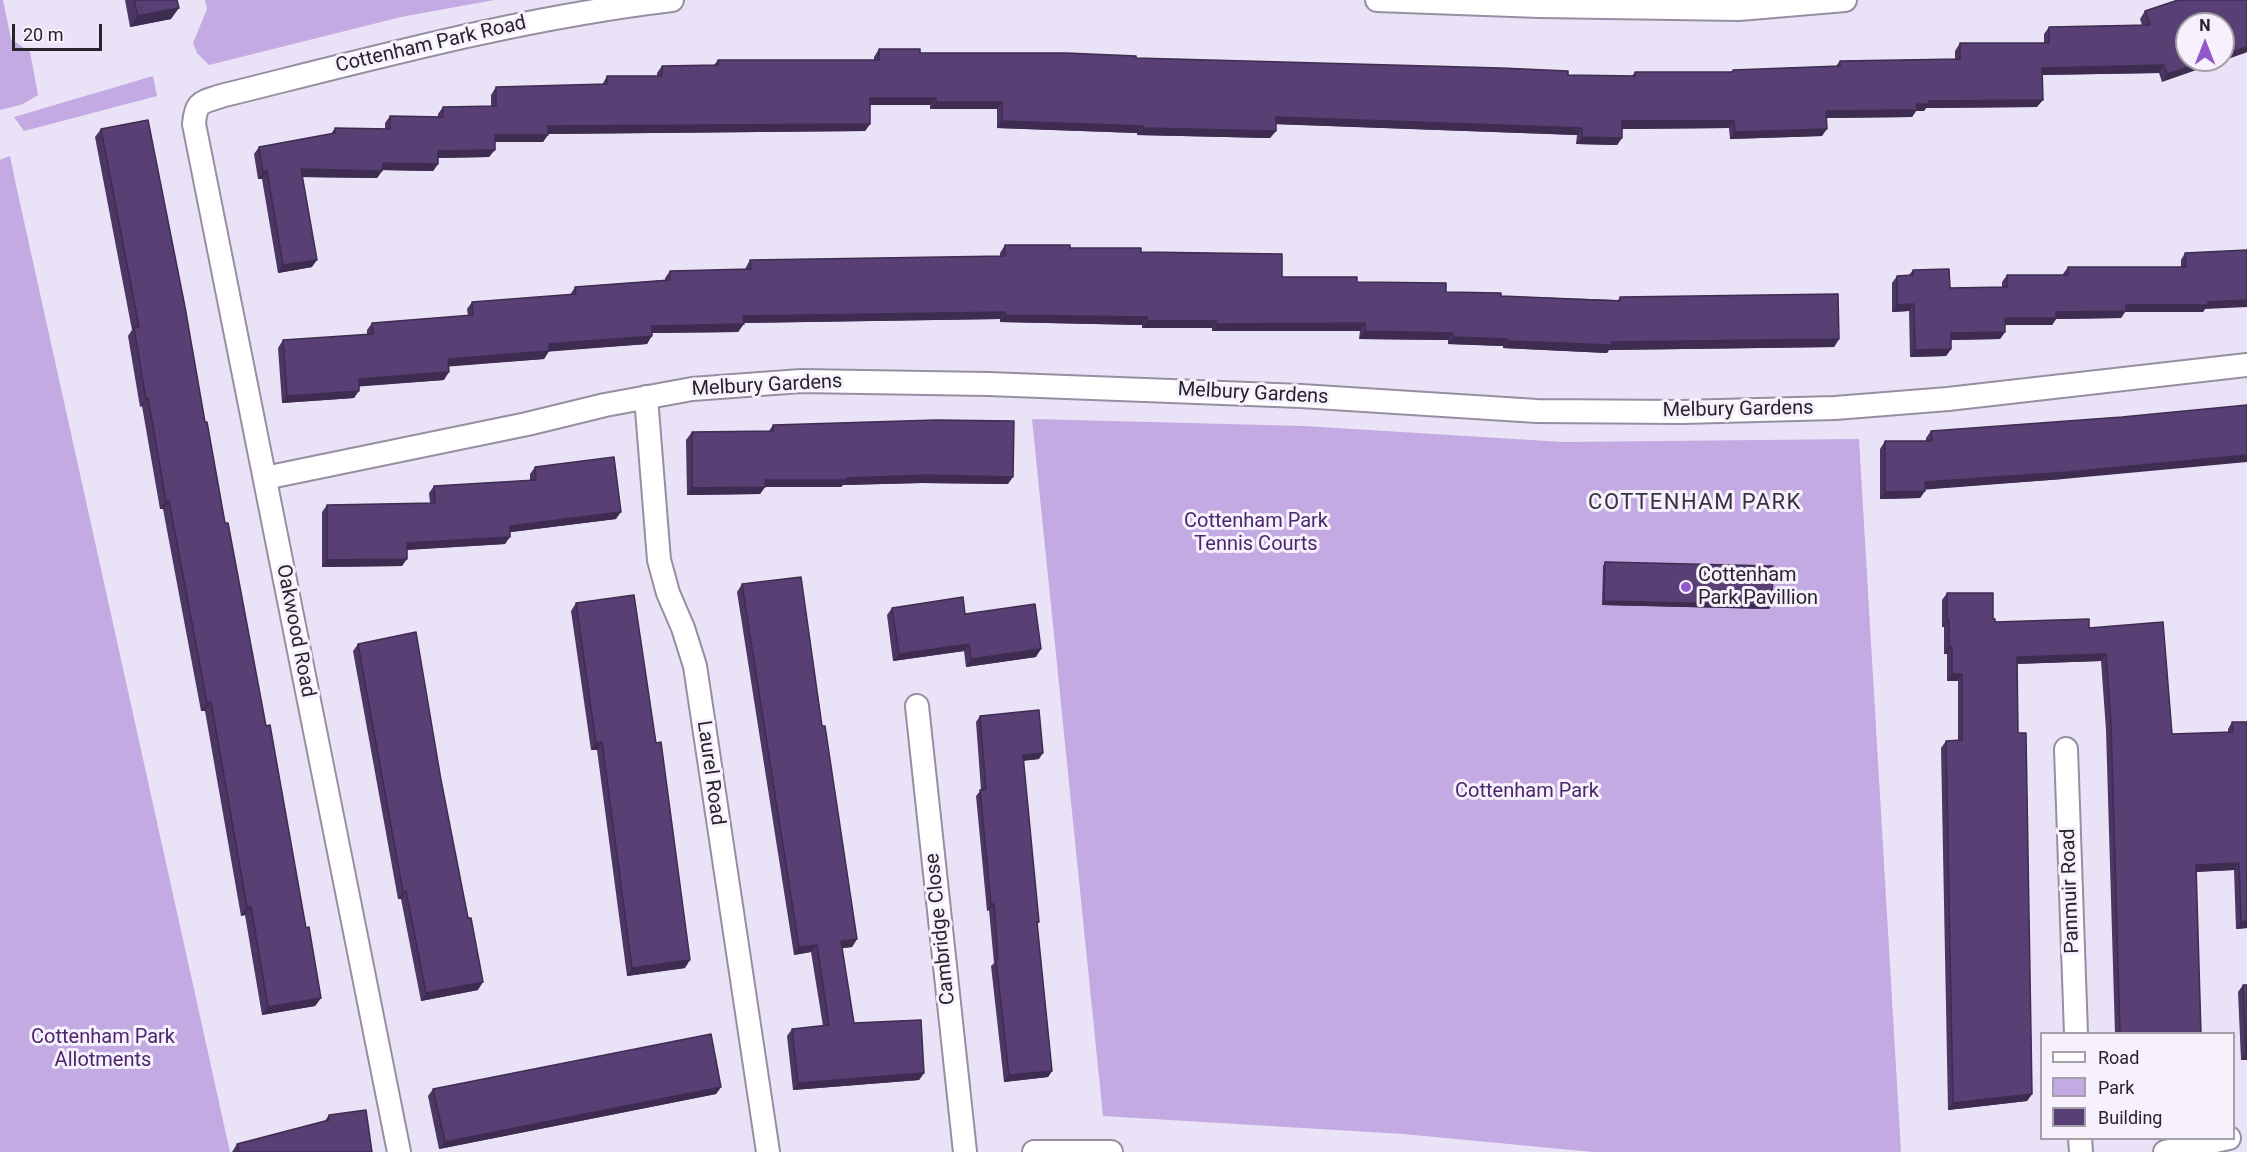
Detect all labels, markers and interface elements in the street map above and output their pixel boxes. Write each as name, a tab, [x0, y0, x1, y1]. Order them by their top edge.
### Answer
street label: Cottenham Park Road	[333, 11, 529, 79]
scale bar	[15, 12, 105, 50]
north arrow	[2175, 12, 2235, 72]
text: N	[2199, 16, 2211, 35]
text: 20 m	[23, 24, 63, 45]
street label: Melbury Gardens	[691, 370, 843, 402]
street label: Melbury Gardens	[1177, 378, 1329, 410]
street label: Melbury Gardens	[1662, 397, 1814, 423]
district label: COTTENHAM PARK	[1588, 490, 1802, 516]
park label: Cottenham Park Tennis Courts	[1184, 510, 1328, 557]
street label: Oakwood Road	[270, 563, 320, 699]
place label: Cottenham Park Pavillion	[1698, 564, 1818, 611]
marker: Cottenham Park Pavillion	[1679, 580, 1693, 594]
street label: Laurel Road	[691, 719, 729, 827]
park label: Cottenham Park	[1455, 780, 1599, 804]
street label: Panmuir Road	[2057, 828, 2085, 954]
street label: Cambridge Close	[921, 852, 961, 1006]
park label: Cottenham Park Allotments	[31, 1026, 175, 1073]
legend	[2040, 1032, 2235, 1140]
text: Road	[2098, 1047, 2139, 1068]
text: Park	[2098, 1077, 2134, 1098]
text: Building	[2098, 1107, 2162, 1128]

